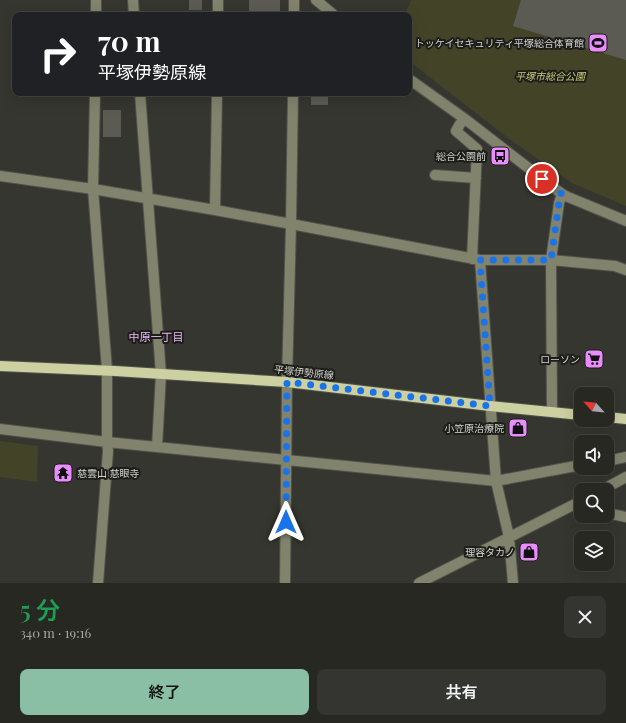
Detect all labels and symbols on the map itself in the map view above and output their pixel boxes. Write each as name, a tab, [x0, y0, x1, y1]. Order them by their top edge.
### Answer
sports icon: トッケイセキュリティ平塚総合体育館	[587, 32, 609, 54]
place label: トッケイセキュリティ平塚総合体育館	[415, 36, 584, 50]
park label: 平塚市総合公園	[515, 69, 587, 83]
bus stop icon: 総合公園前	[489, 145, 511, 167]
place label: 総合公園前	[436, 149, 486, 163]
pin	[525, 162, 559, 196]
district label: 中原一丁目	[129, 329, 184, 344]
supermarket icon: ローソン	[583, 348, 605, 370]
place label: ローソン	[540, 352, 580, 366]
street label: 平塚伊勢原線	[273, 362, 335, 382]
north arrow	[574, 387, 614, 427]
shop icon: 小笠原治療院	[507, 417, 529, 439]
place label: 小笠原治療院	[444, 421, 504, 435]
temple icon: 慈雲山 慈眼寺	[52, 462, 74, 484]
place label: 慈雲山 慈眼寺	[77, 466, 140, 480]
position arrow	[265, 501, 307, 543]
shop icon: 理容タカノ	[518, 541, 540, 563]
place label: 理容タカノ	[465, 545, 515, 559]

